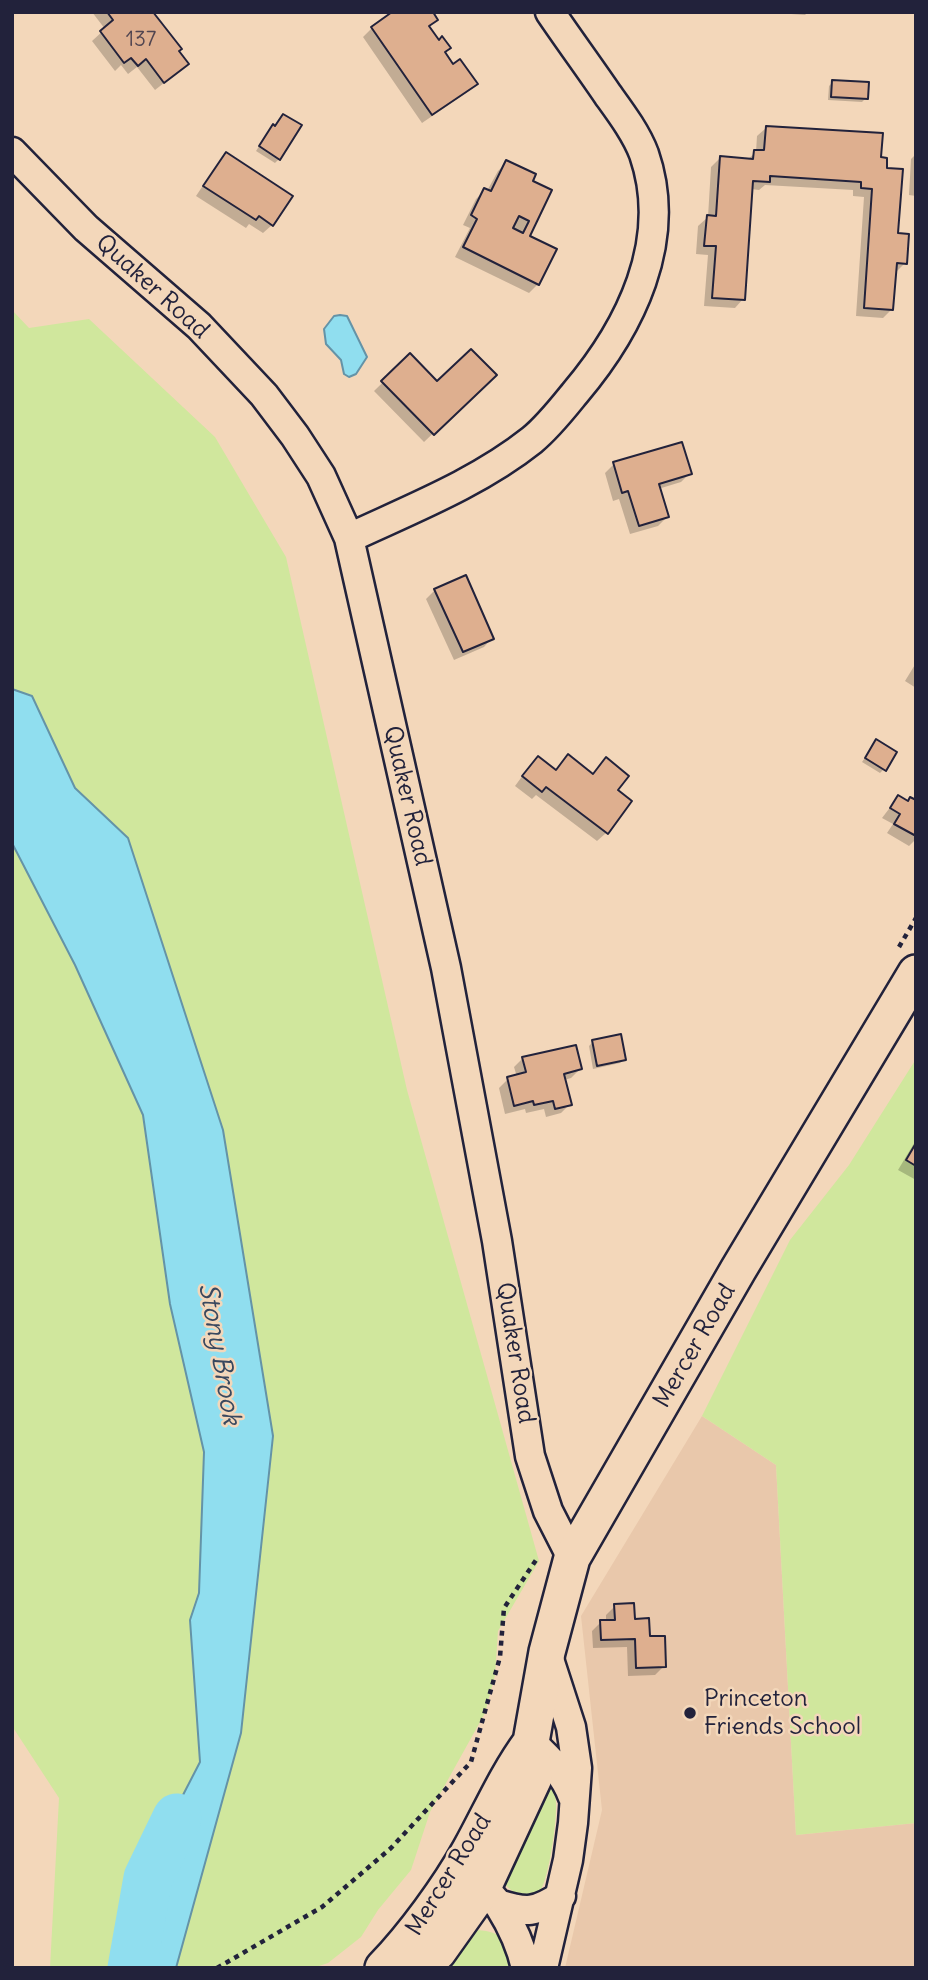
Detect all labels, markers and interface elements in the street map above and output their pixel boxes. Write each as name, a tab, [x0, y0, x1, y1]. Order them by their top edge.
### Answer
house number: 137	[126, 27, 156, 53]
street label: Quaker Road	[89, 229, 215, 345]
street label: Quaker Road	[377, 723, 437, 869]
street label: Mercer Road	[648, 1279, 742, 1413]
street label: Quaker Road	[490, 1280, 540, 1426]
water label: Stony Brook	[191, 1281, 247, 1427]
place label: Princeton Friends School	[704, 1685, 861, 1741]
marker: Princeton Friends School	[682, 1705, 698, 1721]
street label: Mercer Road	[400, 1809, 498, 1941]

